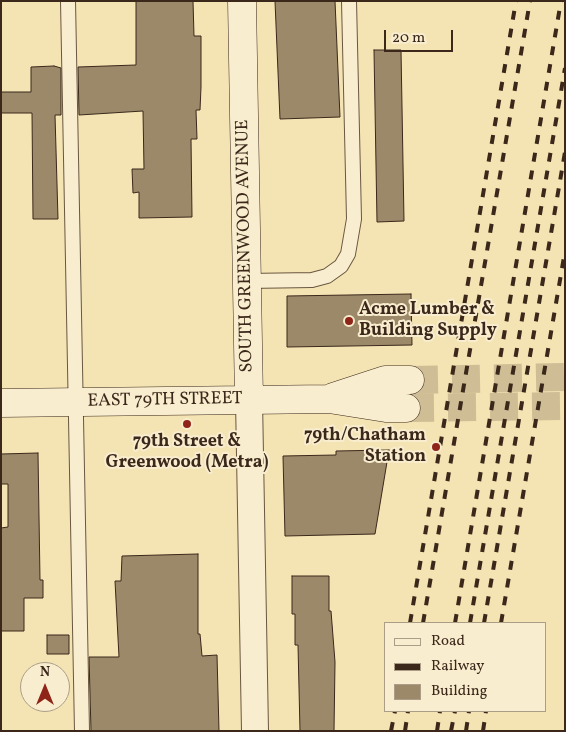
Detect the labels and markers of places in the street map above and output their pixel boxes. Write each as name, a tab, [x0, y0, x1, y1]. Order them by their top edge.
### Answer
place label: Acme Lumber & Building Supply	[359, 300, 497, 342]
marker: Acme Lumber & Building Supply	[343, 315, 355, 327]
marker: 79th Street & Greenwood (Metra)	[181, 418, 193, 430]
place label: 79th/Chatham Station	[304, 426, 426, 468]
place label: 79th Street & Greenwood (Metra)	[106, 432, 268, 474]
marker: 79th/Chatham Station	[430, 441, 442, 453]

